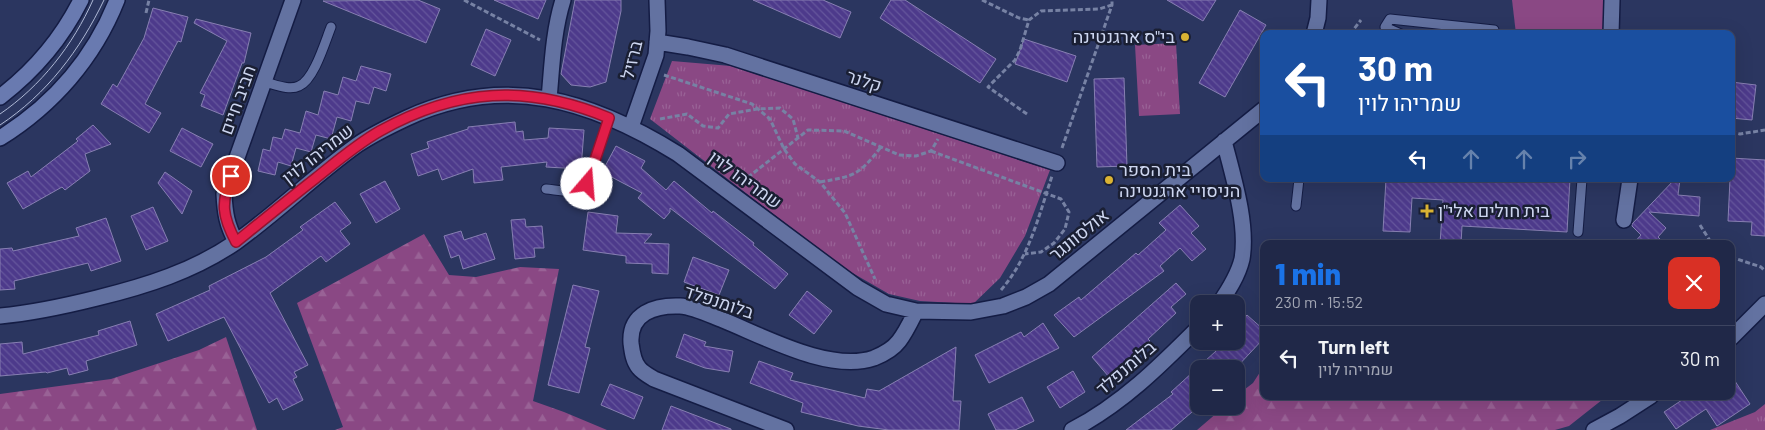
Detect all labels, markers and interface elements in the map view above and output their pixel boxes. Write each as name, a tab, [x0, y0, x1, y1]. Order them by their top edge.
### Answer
place label: בי"ס ארגנטינה	[1073, 25, 1176, 47]
marker: בי"ס ארגנטינה	[1179, 31, 1191, 43]
street label: ברזיל	[616, 38, 647, 82]
text: 30 m	[1358, 46, 1433, 88]
icon: left	[1275, 50, 1340, 115]
street label: חביב חיים	[214, 62, 260, 137]
street label: קלנר	[844, 64, 885, 96]
text: שמריהו לוין	[1358, 89, 1461, 115]
street label: שמריהו לוין	[277, 118, 358, 188]
street label: שמריהו לוין	[705, 145, 786, 213]
icon: left	[1404, 145, 1432, 173]
icon: ahead	[1457, 145, 1485, 173]
icon: ahead	[1510, 145, 1538, 173]
icon: right	[1563, 145, 1591, 173]
pin	[210, 155, 252, 197]
position arrow	[560, 157, 612, 209]
place label: בית הספר הניסויי ארגנטינה	[1119, 158, 1240, 201]
icon: arrive	[217, 162, 245, 190]
marker: בית הספר הניסויי ארגנטינה	[1103, 174, 1115, 186]
place label: בית חולים אלי"ן	[1438, 199, 1550, 221]
street label: אולסוונגר	[1044, 203, 1113, 265]
marker: בית חולים אלי"ן	[1420, 204, 1434, 218]
text: 1 min	[1275, 255, 1341, 291]
button: close	[1668, 257, 1720, 309]
street label: בלומנפלד	[682, 279, 757, 323]
text: 230 m · 15:52	[1275, 292, 1363, 311]
map controls	[1190, 295, 1245, 415]
button: +	[1190, 295, 1245, 350]
street label: בלומנפלד	[1091, 335, 1160, 399]
text: Turn left	[1318, 335, 1389, 358]
icon: left	[1275, 344, 1303, 372]
text: 30 m	[1680, 347, 1720, 370]
text: שמריהו לוין	[1318, 359, 1393, 378]
button: −	[1190, 360, 1245, 415]

